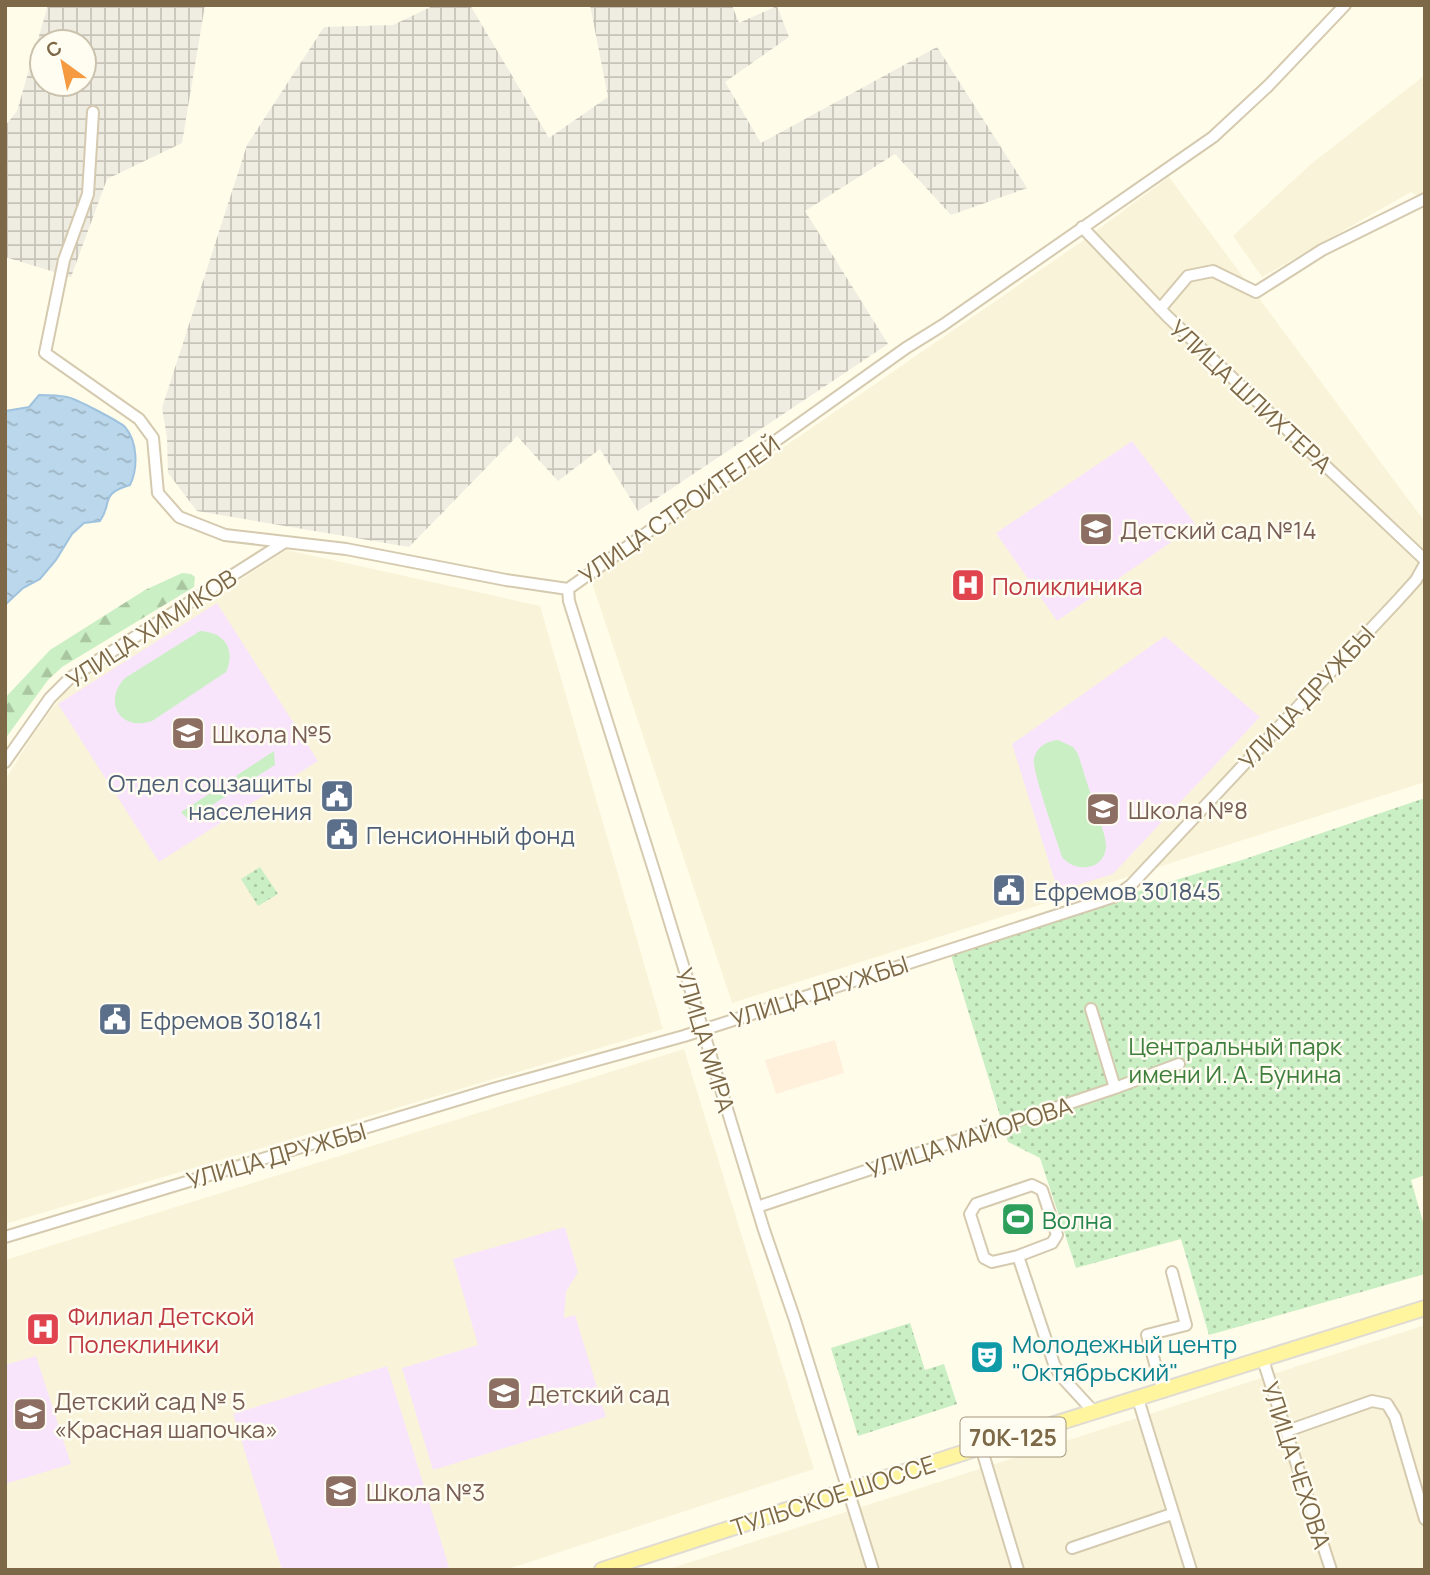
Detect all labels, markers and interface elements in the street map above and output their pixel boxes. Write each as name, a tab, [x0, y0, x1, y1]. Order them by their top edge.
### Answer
north arrow	[28, 28, 98, 98]
text: С	[41, 34, 67, 63]
street label: УЛИЦА ШЛИХТЕРА	[1162, 312, 1340, 480]
street label: УЛИЦА СТРОИТЕЛЕЙ	[572, 427, 786, 591]
school or university icon: Детский сад №14	[1077, 510, 1115, 548]
place label: Детский сад №14	[1120, 513, 1317, 546]
street label: УЛИЦА ХИМИКОВ	[59, 561, 243, 695]
hospital icon: Поликлиника	[949, 566, 987, 604]
place label: Поликлиника	[992, 569, 1142, 602]
street label: УЛИЦА ДРУЖБЫ	[1231, 618, 1381, 776]
school or university icon: Школа №5	[169, 714, 207, 752]
place label: Школа №5	[212, 717, 332, 750]
place label: Отдел соцзащиты населения	[108, 766, 312, 827]
public building icon: Отдел соцзащиты населения	[318, 777, 356, 815]
school or university icon: Школа №8	[1084, 790, 1122, 828]
place label: Школа №8	[1128, 793, 1248, 826]
public building icon: Пенсионный фонд	[323, 815, 361, 853]
place label: Пенсионный фонд	[366, 818, 575, 851]
public building icon: Ефремов 301845	[990, 871, 1028, 909]
place label: Ефремов 301845	[1034, 874, 1221, 907]
street label: УЛИЦА ДРУЖБЫ	[726, 947, 912, 1035]
street label: УЛИЦА МИРА	[668, 964, 744, 1116]
public building icon: Ефремов 301841	[96, 1000, 134, 1038]
place label: Ефремов 301841	[140, 1003, 322, 1036]
park label: Центральный парк имени И. А. Бунина	[1128, 1029, 1343, 1090]
street label: УЛИЦА МАЙОРОВА	[862, 1088, 1076, 1186]
street label: УЛИЦА ДРУЖБЫ	[182, 1114, 370, 1196]
sports icon: Волна	[999, 1200, 1037, 1238]
place label: Волна	[1042, 1203, 1112, 1236]
place label: Филиал Детской Полеклиники	[68, 1299, 254, 1360]
hospital icon: Филиал Детской Полеклиники	[24, 1310, 62, 1348]
place label: Молодежный центр "Октябрьский"	[1012, 1327, 1237, 1388]
theatre icon: Молодежный центр "Октябрьский"	[968, 1338, 1006, 1376]
school or university icon: Детский сад	[485, 1374, 523, 1412]
place label: Детский сад	[528, 1377, 670, 1410]
street label: УЛИЦА ЧЕХОВА	[1254, 1377, 1340, 1553]
place label: Детский сад № 5 «Красная шапочка»	[54, 1384, 278, 1445]
school or university icon: Детский сад № 5 «Красная шапочка»	[11, 1395, 49, 1433]
road number: 70К-125	[960, 1418, 1066, 1456]
street label: ТУЛЬСКОЕ ШОССЕ	[727, 1446, 939, 1544]
school or university icon: Школа №3	[322, 1472, 360, 1510]
place label: Школа №3	[366, 1475, 485, 1508]

